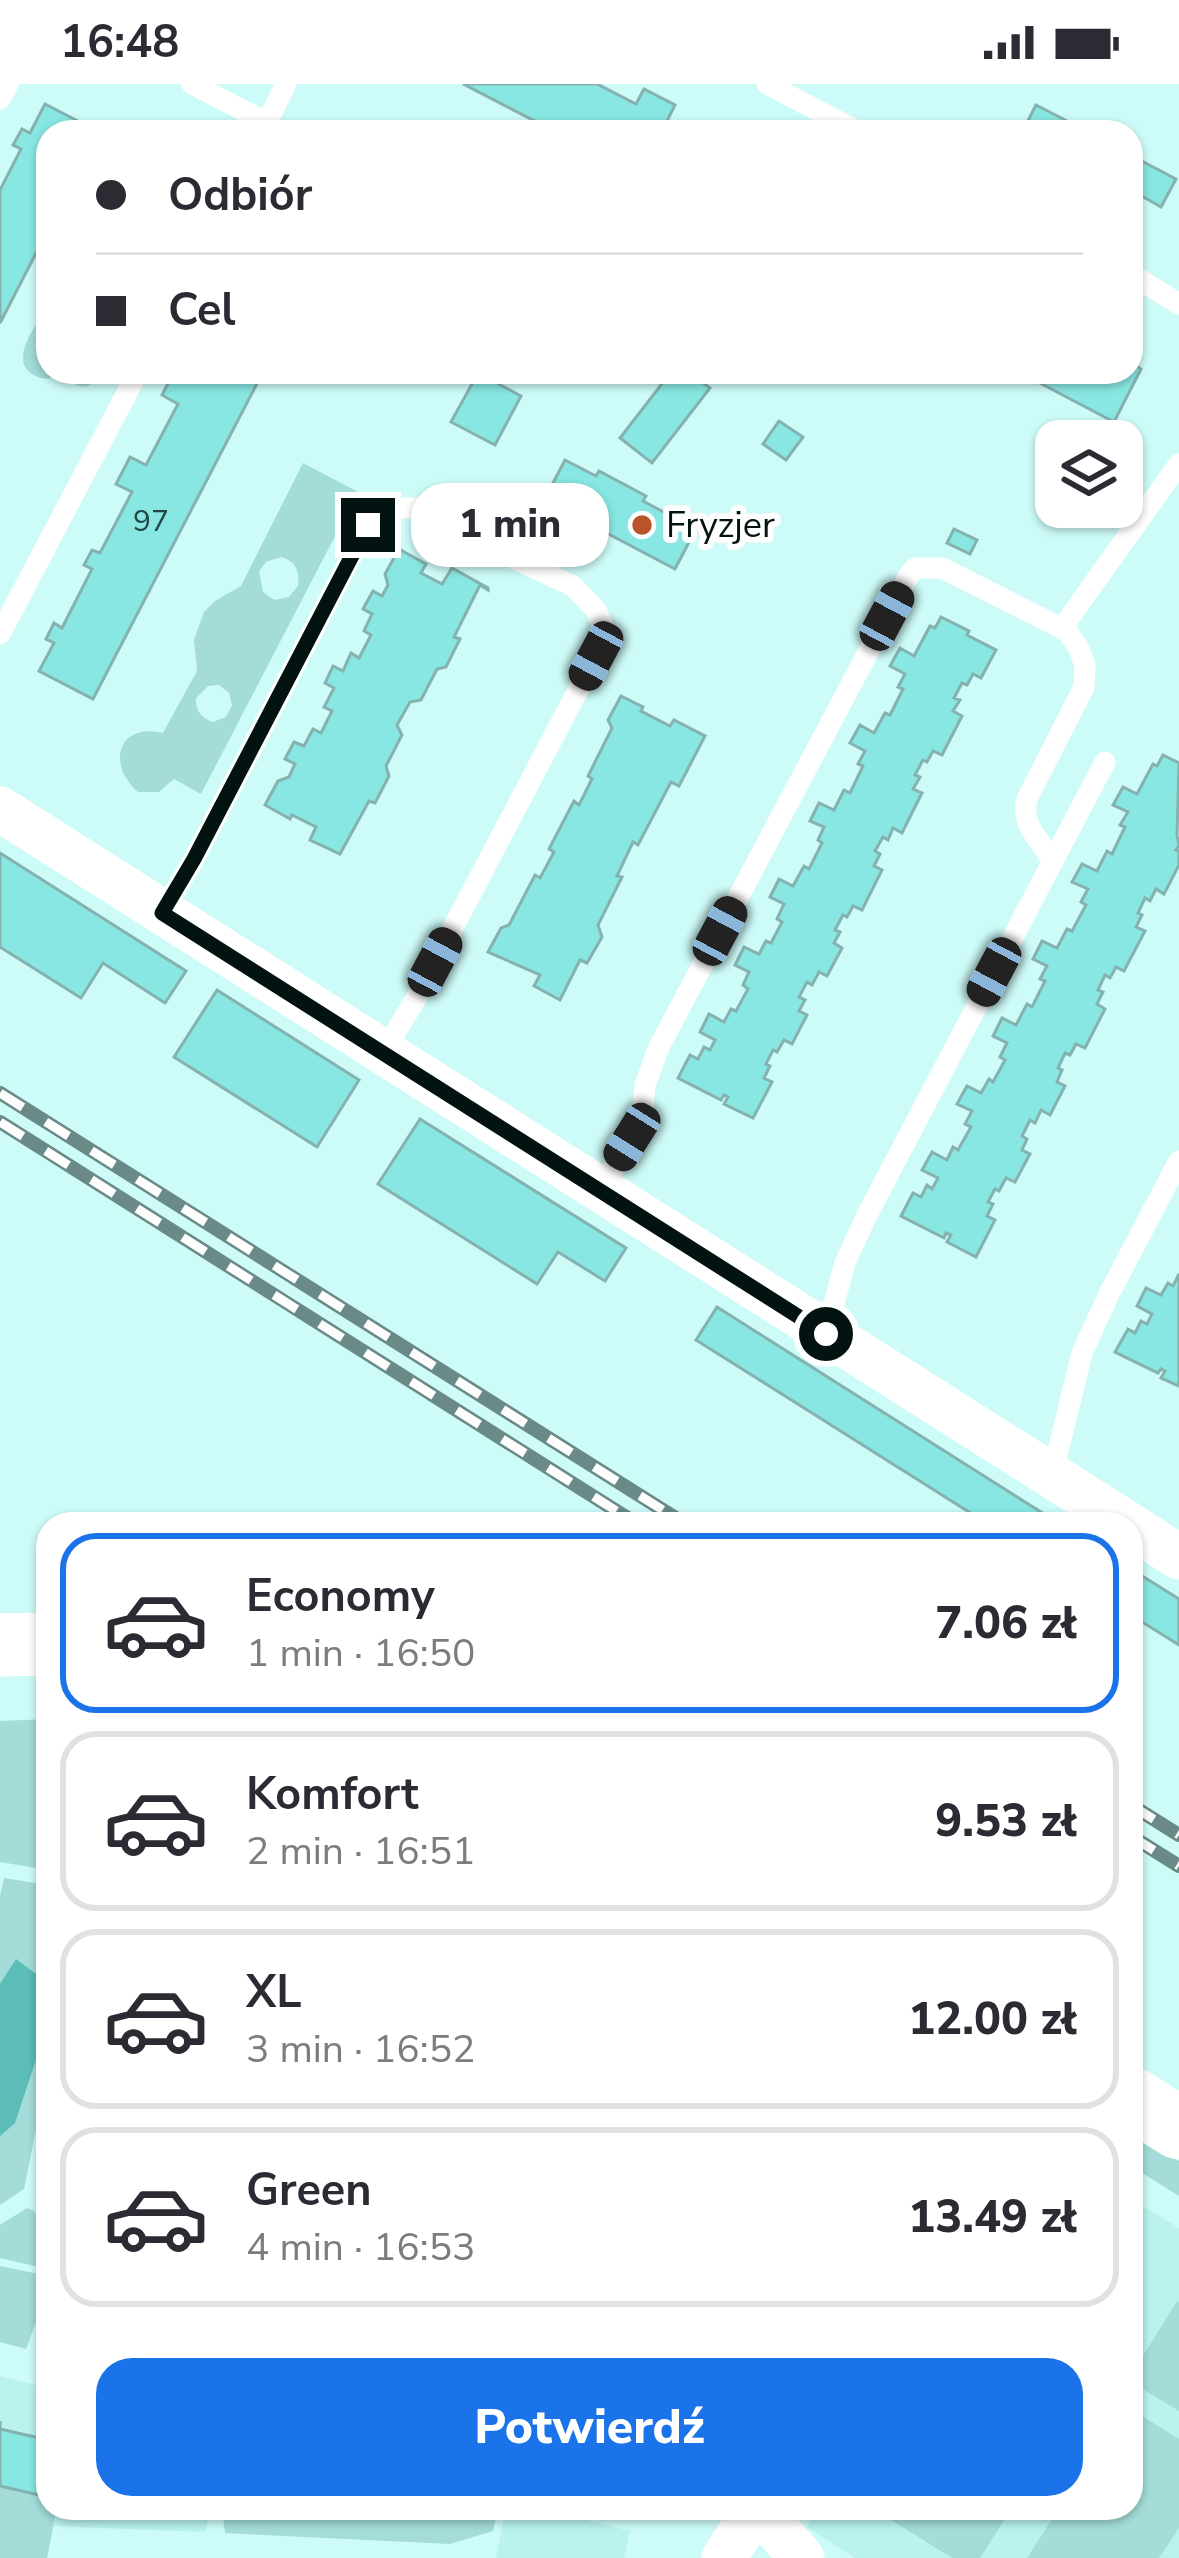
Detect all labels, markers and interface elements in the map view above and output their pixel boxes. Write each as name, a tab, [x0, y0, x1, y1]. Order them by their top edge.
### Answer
text: 16:48	[60, 12, 179, 73]
text: Odbiór	[168, 165, 312, 226]
text: Cel	[168, 280, 236, 341]
map controls	[1035, 420, 1143, 528]
button: layers	[1035, 420, 1143, 528]
callout: 1 min	[410, 483, 608, 567]
route end	[341, 498, 395, 552]
text: 1 min	[459, 498, 561, 551]
house number: 97	[133, 501, 169, 542]
place label: Fryzjer	[666, 501, 775, 550]
marker: Fryzjer	[629, 512, 655, 538]
car	[854, 576, 920, 656]
car	[563, 616, 629, 696]
car	[687, 891, 753, 971]
car	[402, 922, 468, 1002]
car	[961, 932, 1027, 1012]
car	[598, 1097, 666, 1177]
route start	[799, 1307, 853, 1361]
text: Economy	[246, 1566, 435, 1627]
icon: car	[102, 1569, 210, 1677]
text: 7.06 zł	[935, 1593, 1077, 1654]
text: 1 min · 16:50	[246, 1627, 475, 1680]
text: Komfort	[246, 1764, 419, 1825]
icon: car	[102, 1767, 210, 1875]
text: 9.53 zł	[935, 1791, 1077, 1852]
text: 2 min · 16:51	[246, 1825, 475, 1878]
text: XL	[246, 1962, 302, 2023]
icon: car	[102, 1965, 210, 2073]
text: 12.00 zł	[908, 1989, 1077, 2050]
text: 3 min · 16:52	[246, 2023, 475, 2076]
text: Green	[246, 2160, 372, 2221]
icon: car	[102, 2163, 210, 2271]
text: 13.49 zł	[908, 2187, 1077, 2248]
text: 4 min · 16:53	[246, 2221, 475, 2274]
button: Potwierdź	[96, 2358, 1083, 2496]

